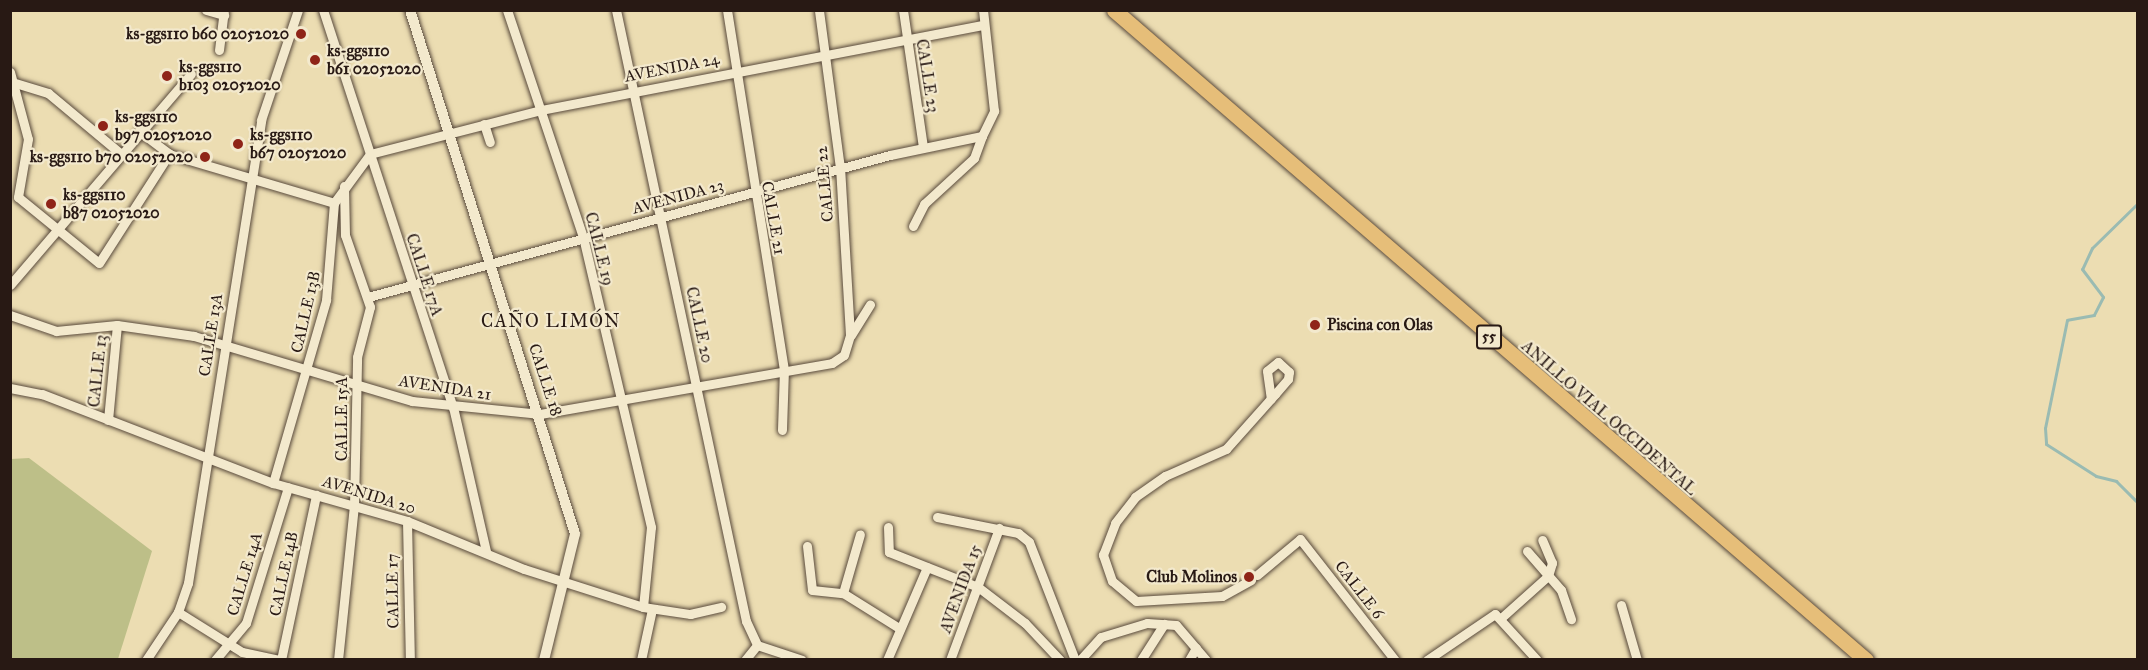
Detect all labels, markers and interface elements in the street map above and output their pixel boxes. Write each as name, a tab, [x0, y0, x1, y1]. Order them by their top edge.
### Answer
place label: ks-ggs110 b60 02052020	[126, 24, 289, 44]
marker: ks-ggs110 b60 02052020	[294, 27, 308, 41]
street label: CALLE 23	[912, 38, 942, 114]
place label: ks-ggs110 b61 02052020	[327, 41, 421, 79]
street label: AVENIDA 24	[623, 49, 721, 87]
marker: ks-ggs110 b61 02052020	[308, 53, 322, 67]
place label: ks-ggs110 b103 02052020	[179, 57, 281, 95]
marker: ks-ggs110 b103 02052020	[160, 69, 174, 83]
place label: ks-ggs110 b97 02052020	[115, 107, 212, 145]
marker: ks-ggs110 b97 02052020	[96, 119, 110, 133]
place label: ks-ggs110 b67 02052020	[250, 125, 346, 163]
marker: ks-ggs110 b67 02052020	[231, 137, 245, 151]
street label: CALLE 22	[812, 145, 838, 223]
place label: ks-ggs110 b70 02052020	[30, 147, 193, 167]
marker: ks-ggs110 b70 02052020	[198, 150, 212, 164]
street label: AVENIDA 23	[630, 176, 726, 218]
street label: CALLE 21	[757, 180, 789, 256]
place label: ks-ggs110 b87 02052020	[63, 185, 160, 223]
marker: ks-ggs110 b87 02052020	[44, 197, 58, 211]
street label: CALLE 19	[581, 210, 617, 288]
street label: CALLE 17A	[402, 231, 446, 319]
street label: CALLE 13B	[287, 269, 325, 355]
street label: CALLE 20	[682, 285, 716, 365]
street label: CALLE 13A	[195, 292, 227, 378]
district label: CAÑO LIMÓN	[481, 310, 621, 332]
place label: Piscina con Olas	[1327, 315, 1433, 335]
marker: Piscina con Olas	[1308, 318, 1322, 332]
road number: 55	[1476, 325, 1502, 349]
street label: CALLE 13	[85, 334, 111, 408]
street label: ANILLO VIAL OCCIDENTAL	[1517, 337, 1701, 499]
street label: CALLE 18	[524, 341, 566, 419]
street label: AVENIDA 21	[397, 371, 493, 405]
street label: CALLE 15A	[332, 377, 352, 461]
street label: AVENIDA 20	[320, 472, 418, 518]
street label: CALLE 14A	[223, 530, 267, 618]
street label: CALLE 14B	[266, 530, 302, 618]
street label: AVENIDA 15	[936, 542, 986, 636]
street label: CALLE 17	[383, 553, 403, 629]
street label: CALLE 6	[1330, 557, 1388, 623]
place label: Club Molinos	[1146, 567, 1237, 587]
marker: Club Molinos	[1242, 570, 1256, 584]

